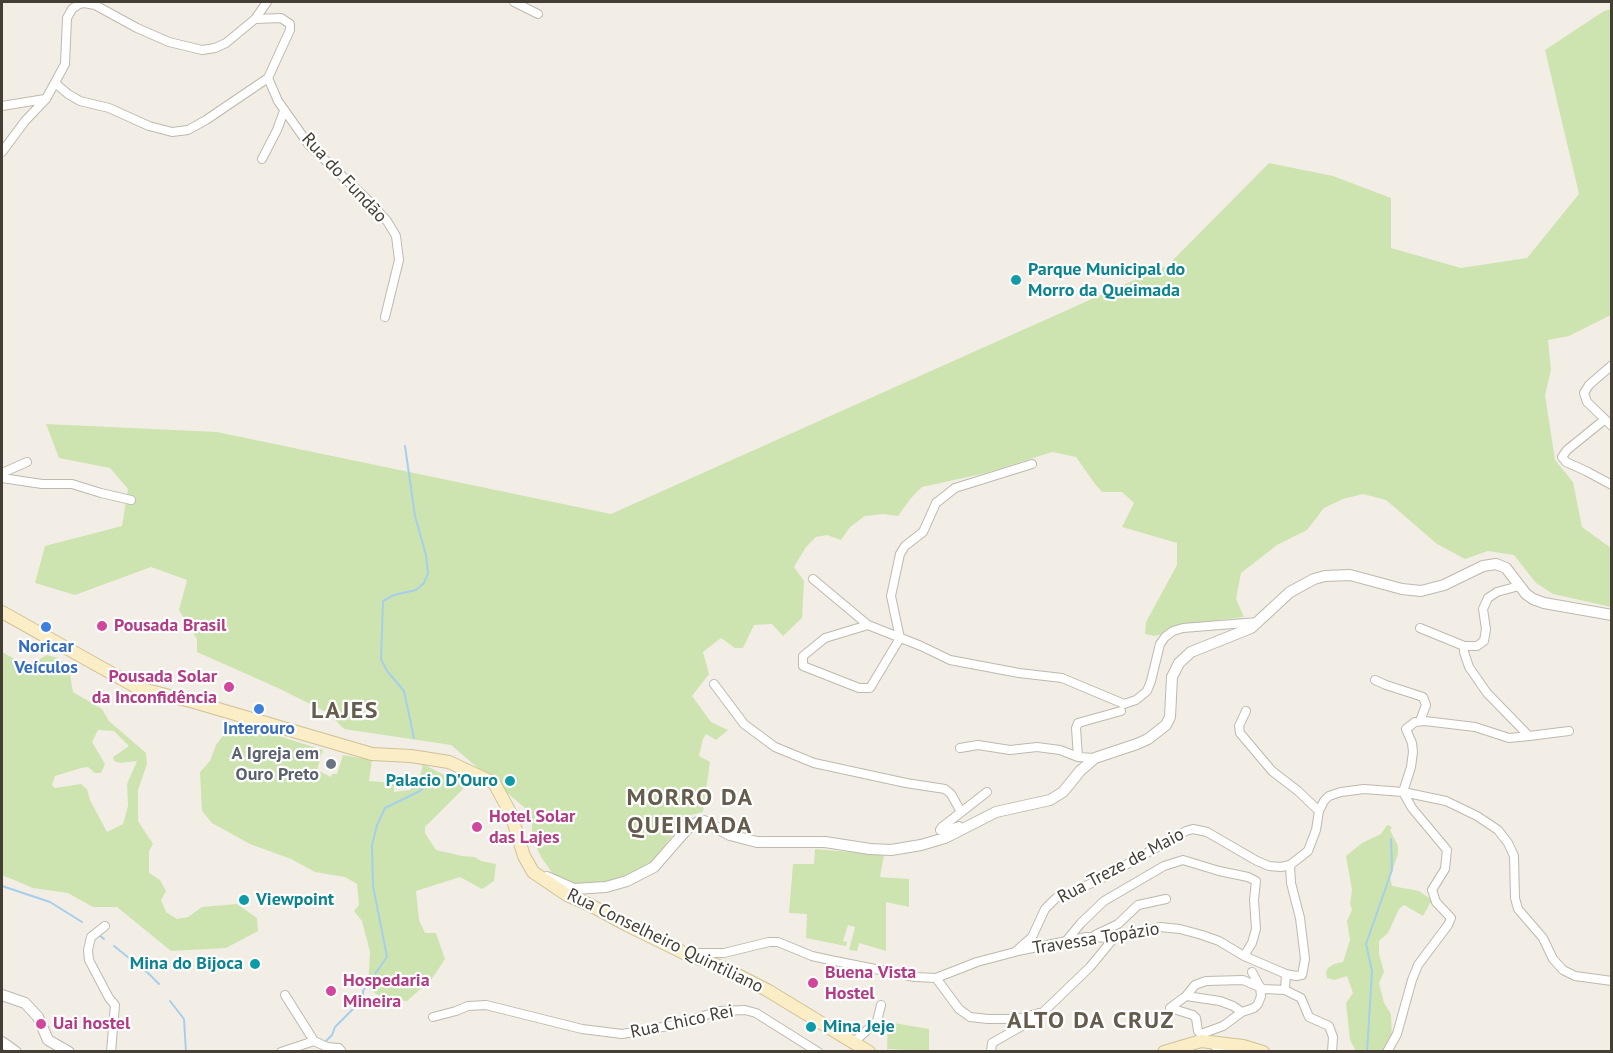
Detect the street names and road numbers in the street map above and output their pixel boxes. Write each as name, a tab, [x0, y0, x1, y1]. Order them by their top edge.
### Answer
street label: Rua do Fundão	[297, 129, 391, 227]
street label: Rua Treze de Maio	[1054, 824, 1188, 908]
street label: Rua Conselheiro Quintiliano	[563, 884, 767, 998]
street label: Travessa Topázio	[1031, 918, 1161, 960]
street label: Rua Chico Rei	[628, 1001, 736, 1043]

